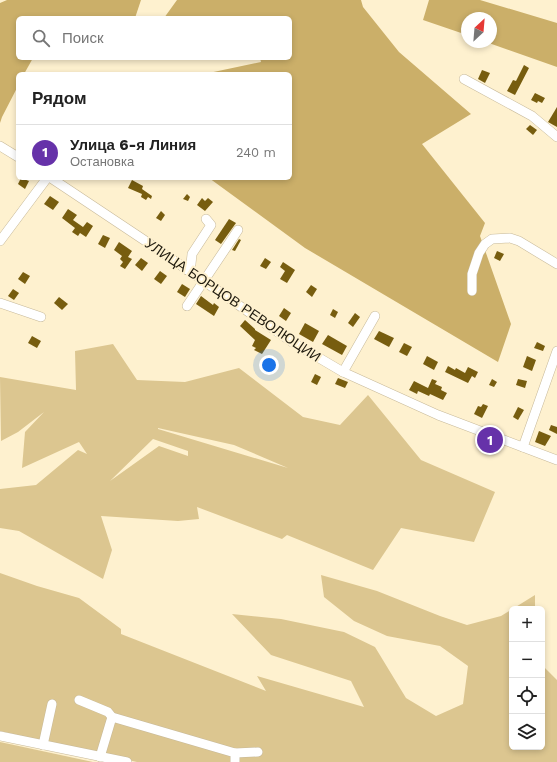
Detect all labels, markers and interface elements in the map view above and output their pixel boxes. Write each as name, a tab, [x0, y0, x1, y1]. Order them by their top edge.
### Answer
north arrow	[461, 12, 497, 48]
search box	[16, 16, 292, 60]
icon: search	[30, 27, 52, 49]
text: Поиск	[62, 29, 104, 47]
text: Рядом	[32, 88, 87, 108]
text: Улица 6-я Линия	[70, 136, 196, 154]
text: 1	[42, 145, 48, 160]
text: 240 m	[236, 145, 276, 160]
text: Остановка	[70, 154, 134, 169]
street label: УЛИЦА БОРЦОВ РЕВОЛЮЦИИ	[142, 235, 324, 365]
your location	[259, 355, 279, 375]
pin: 1	[477, 425, 503, 455]
map controls	[509, 606, 545, 750]
button: +	[509, 606, 545, 642]
button: −	[509, 642, 545, 678]
button: locate	[509, 678, 545, 714]
button: layers	[509, 714, 545, 750]

